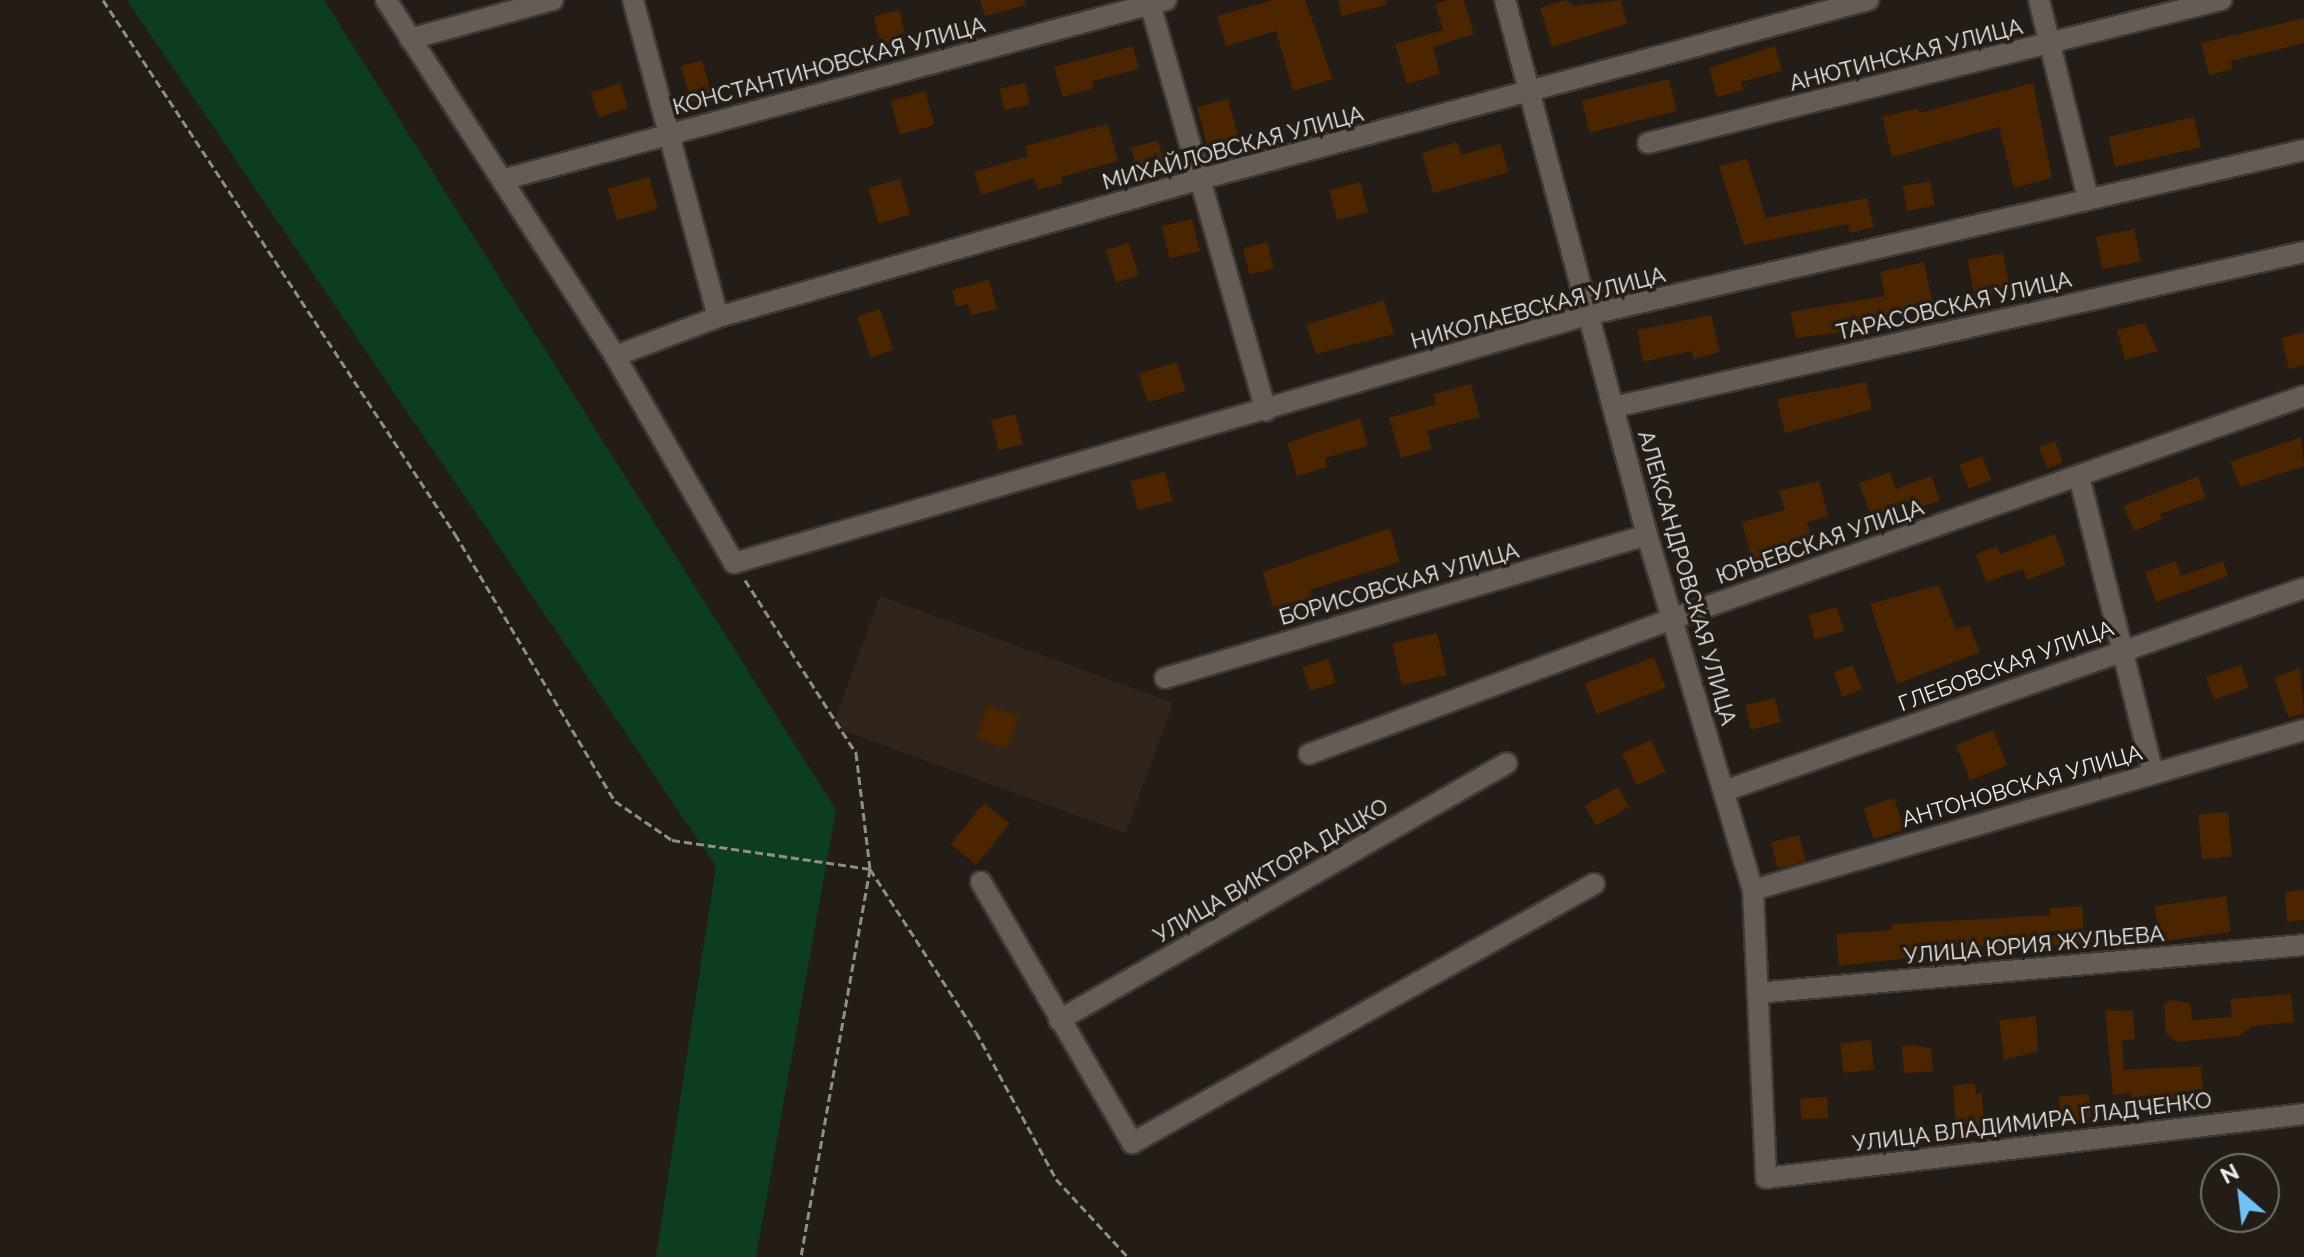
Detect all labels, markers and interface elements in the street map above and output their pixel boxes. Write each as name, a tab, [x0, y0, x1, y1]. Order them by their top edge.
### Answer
street label: КОНСТАНТИНОВСКАЯ УЛИЦА	[670, 12, 988, 120]
street label: АНЮТИНСКАЯ УЛИЦА	[1787, 13, 2025, 97]
street label: МИХАЙЛОВСКАЯ УЛИЦА	[1099, 100, 1367, 196]
street label: НИКОЛАЕВСКАЯ УЛИЦА	[1408, 261, 1668, 355]
street label: ТАРАСОВСКАЯ УЛИЦА	[1834, 266, 2074, 346]
street label: АЛЕКСАНДРОВСКАЯ УЛИЦА	[1632, 428, 1742, 728]
street label: ЮРЬЕВСКАЯ УЛИЦА	[1713, 494, 1927, 590]
street label: БОРИСОВСКАЯ УЛИЦА	[1276, 537, 1522, 631]
street label: ГЛЕБОВСКАЯ УЛИЦА	[1895, 615, 2117, 717]
street label: АНТОНОВСКАЯ УЛИЦА	[1899, 739, 2145, 833]
street label: УЛИЦА ВИКТОРА ДАЦКО	[1148, 793, 1394, 949]
street label: УЛИЦА ЮРИЯ ЖУЛЬЕВА	[1903, 920, 2165, 970]
street label: УЛИЦА ВЛАДИМИРА ГЛАДЧЕНКО	[1850, 1087, 2214, 1157]
north arrow	[2200, 1153, 2280, 1233]
text: N	[2216, 1158, 2243, 1189]

